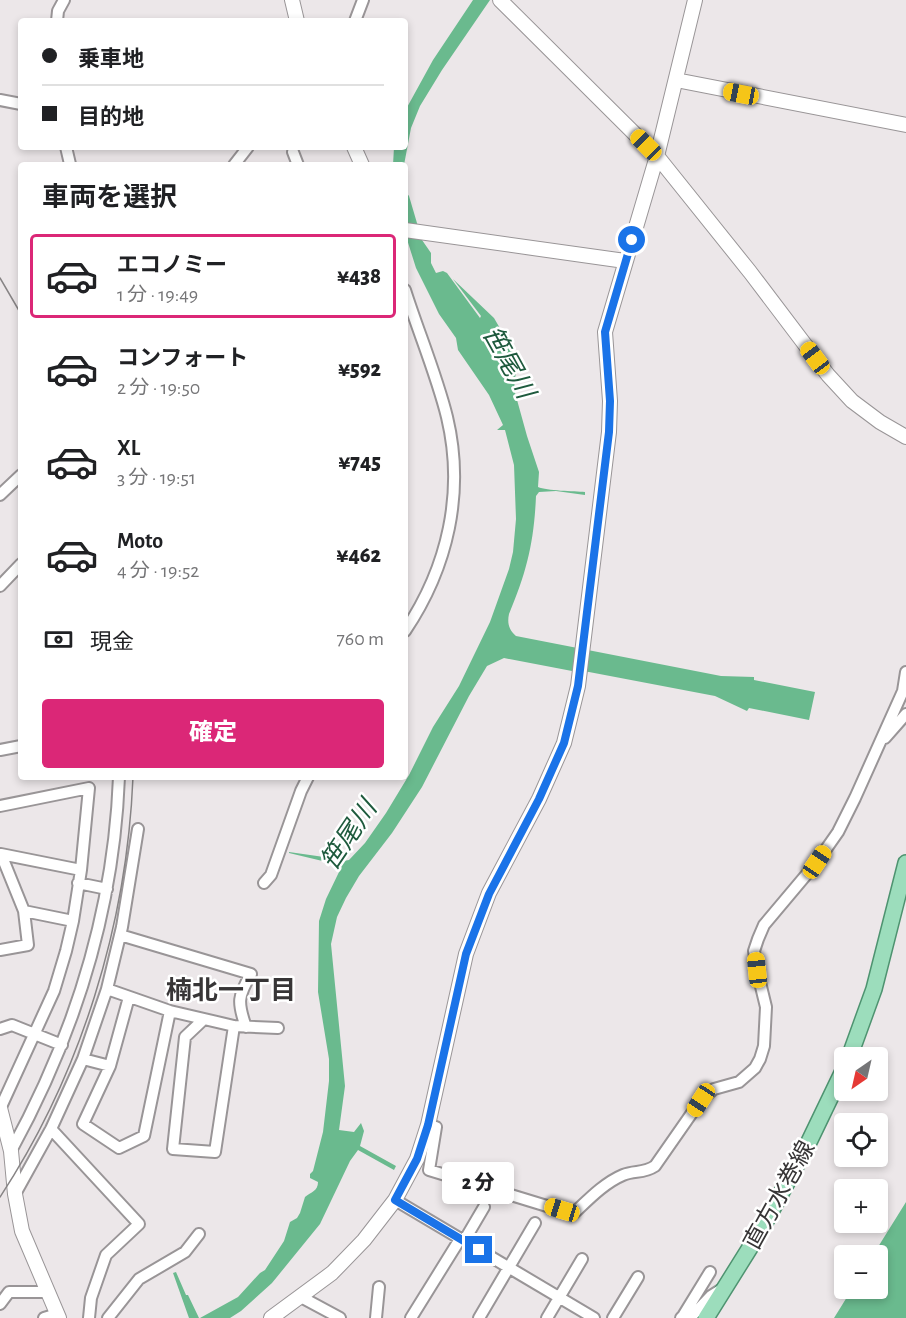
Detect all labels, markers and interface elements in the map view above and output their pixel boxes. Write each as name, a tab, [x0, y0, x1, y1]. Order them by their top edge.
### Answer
text: 乗車地	[78, 48, 144, 70]
car	[722, 82, 760, 106]
text: 目的地	[78, 106, 144, 128]
car	[627, 126, 665, 164]
text: 車両を選択	[42, 184, 177, 211]
route start	[618, 226, 645, 253]
icon: car	[45, 249, 99, 303]
text: エコノミー	[117, 254, 227, 276]
text: ¥438	[337, 265, 381, 287]
text: 1 分 · 19:49	[117, 285, 198, 305]
water label: 笹尾川	[478, 322, 541, 406]
car	[797, 338, 833, 378]
icon: car	[45, 342, 99, 396]
text: コンフォート	[117, 347, 248, 369]
text: ¥592	[338, 358, 381, 380]
text: 2 分 · 19:50	[117, 378, 200, 398]
icon: car	[45, 435, 99, 489]
text: XL	[117, 437, 140, 459]
text: ¥745	[338, 451, 381, 473]
text: 3 分 · 19:51	[117, 468, 196, 488]
icon: car	[45, 528, 99, 582]
text: Moto	[117, 530, 163, 552]
text: ¥462	[336, 544, 381, 566]
text: 4 分 · 19:52	[117, 561, 199, 581]
icon: cash	[42, 623, 75, 656]
text: 760 m	[336, 629, 384, 649]
text: 現金	[90, 631, 134, 653]
button: 確定	[42, 699, 384, 768]
water label: 笹尾川	[315, 793, 383, 875]
car	[799, 842, 835, 882]
car	[746, 951, 768, 989]
district label: 楠北一丁目	[166, 976, 296, 1004]
north arrow	[834, 1047, 888, 1101]
map controls	[834, 1047, 888, 1299]
car	[684, 1080, 718, 1120]
button: locate	[834, 1113, 888, 1167]
street label: 直方水巻線	[739, 1136, 819, 1254]
callout: 2 分	[443, 1163, 515, 1205]
text: 2 分	[462, 1173, 494, 1193]
button: +	[834, 1179, 888, 1233]
car	[542, 1196, 582, 1224]
route end	[465, 1236, 492, 1263]
button: −	[834, 1245, 888, 1299]

